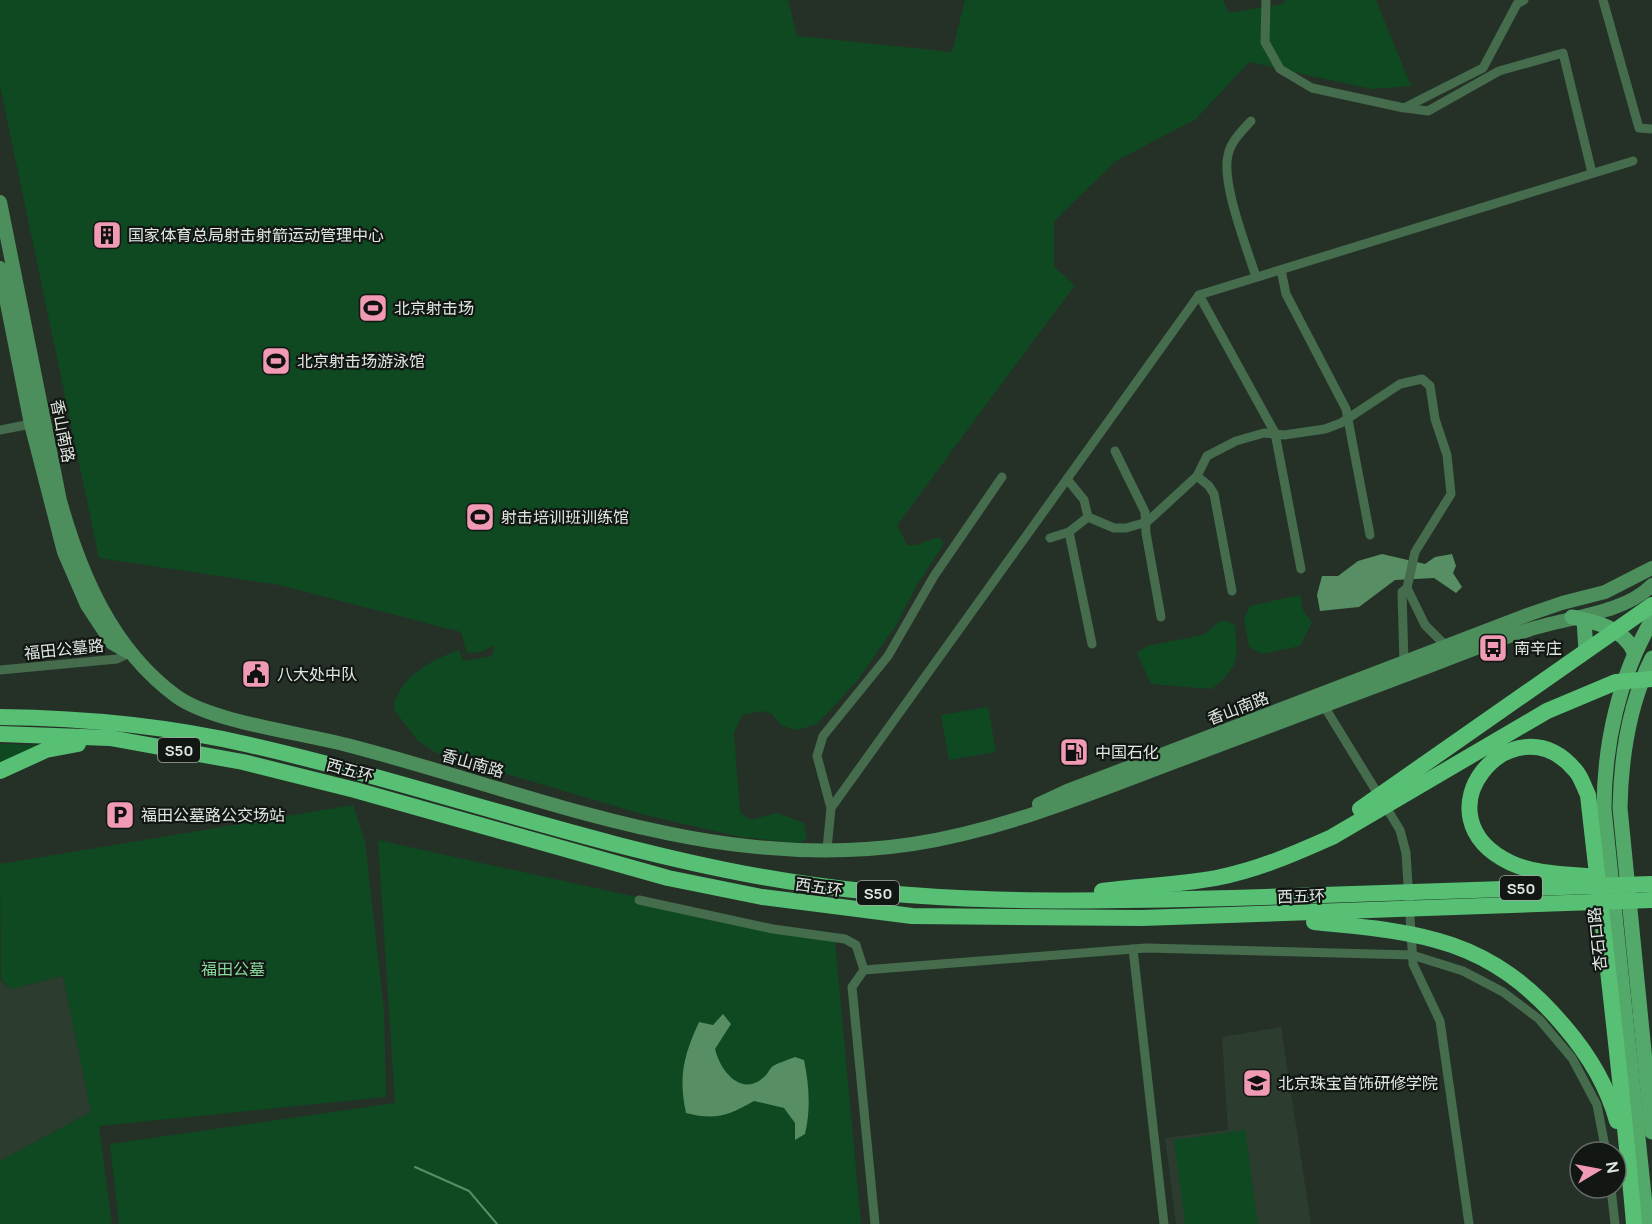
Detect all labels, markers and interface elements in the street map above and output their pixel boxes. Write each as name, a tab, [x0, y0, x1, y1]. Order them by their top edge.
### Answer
building icon: 国家体育总局射击射箭运动管理中心	[91, 219, 123, 251]
place label: 国家体育总局射击射箭运动管理中心	[128, 224, 384, 246]
sports icon: 北京射击场	[357, 292, 389, 324]
place label: 北京射击场	[394, 297, 474, 319]
sports icon: 北京射击场游泳馆	[260, 345, 292, 377]
place label: 北京射击场游泳馆	[297, 350, 425, 372]
street label: 香山南路	[46, 397, 80, 465]
sports icon: 射击培训班训练馆	[464, 501, 496, 533]
place label: 射击培训班训练馆	[501, 506, 629, 528]
bus stop icon: 南辛庄	[1477, 632, 1509, 664]
street label: 福田公墓路	[23, 634, 105, 664]
place label: 南辛庄	[1514, 637, 1562, 659]
public building icon: 八大处中队	[240, 658, 272, 690]
place label: 八大处中队	[277, 663, 357, 685]
street label: 香山南路	[1204, 686, 1272, 730]
fuel station icon: 中国石化	[1058, 736, 1090, 768]
road number: S50	[158, 738, 200, 762]
place label: 中国石化	[1095, 741, 1159, 763]
street label: 香山南路	[439, 744, 507, 782]
street label: 西五环	[324, 753, 376, 787]
parking icon: 福田公墓路公交场站	[104, 799, 136, 831]
place label: 福田公墓路公交场站	[141, 804, 285, 826]
street label: 西五环	[794, 873, 844, 901]
road number: S50	[1500, 876, 1542, 900]
road number: S50	[857, 881, 899, 905]
street label: 西五环	[1277, 884, 1325, 908]
street label: 杏石口路	[1583, 906, 1611, 972]
park label: 福田公墓	[201, 958, 265, 980]
school or university icon: 北京珠宝首饰研修学院	[1241, 1067, 1273, 1099]
place label: 北京珠宝首饰研修学院	[1278, 1072, 1438, 1094]
north arrow	[1568, 1140, 1628, 1200]
text: N	[1601, 1160, 1625, 1175]

